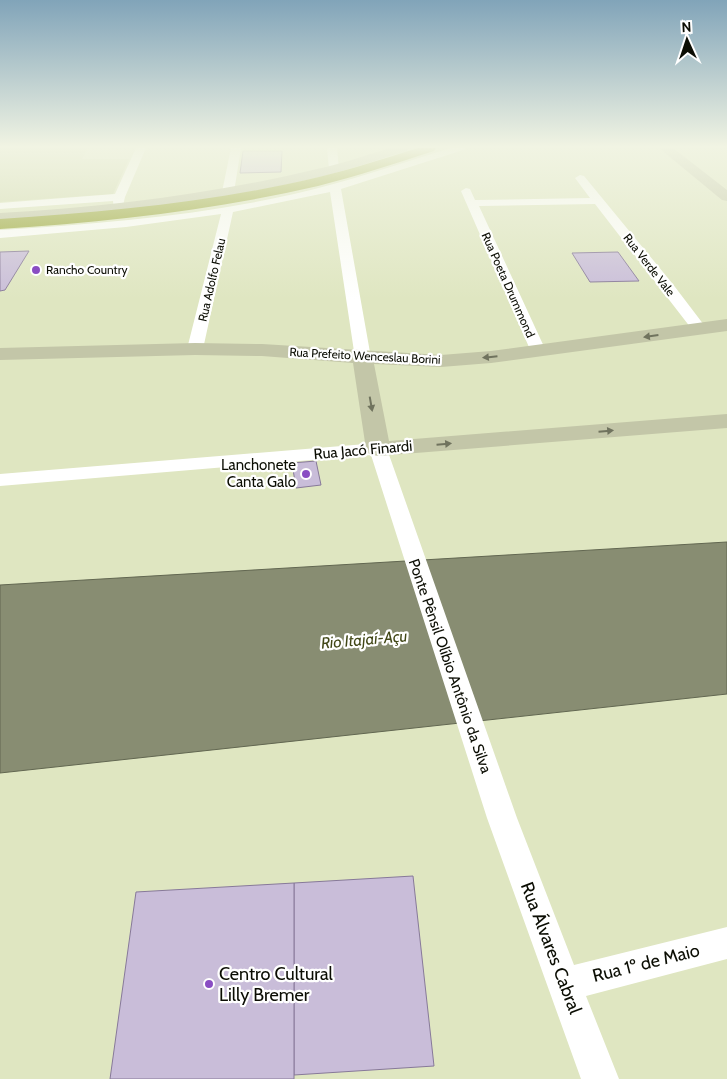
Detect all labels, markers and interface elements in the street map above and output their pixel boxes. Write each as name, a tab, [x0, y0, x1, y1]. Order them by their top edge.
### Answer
north arrow	[662, 15, 712, 65]
text: N	[681, 18, 692, 36]
street label: Rua Poeta Drummond	[479, 230, 538, 340]
street label: Rua Verde Vale	[620, 230, 678, 299]
street label: Rua Adolfo Felau	[195, 237, 228, 323]
place label: Rancho Country	[46, 262, 128, 277]
marker: Rancho Country	[30, 264, 42, 276]
one-way arrow	[642, 332, 658, 340]
street label: Rua Prefeito Wenceslau Borini	[289, 344, 441, 367]
one-way arrow	[481, 354, 497, 362]
one-way arrow	[367, 396, 375, 412]
one-way arrow	[598, 427, 614, 435]
street label: Rua Jacó Finardi	[313, 437, 413, 463]
one-way arrow	[436, 440, 452, 448]
place label: Lanchonete Canta Galo	[221, 456, 296, 491]
marker: Lanchonete Canta Galo	[300, 468, 312, 480]
street label: Ponte Pênsil Olíbio Antônio da Silva	[405, 556, 495, 776]
water label: Rio Itajaí-Açu	[320, 626, 408, 653]
street label: Rua Álvares Cabral	[516, 879, 587, 1018]
street label: Rua 1º de Maio	[590, 939, 702, 987]
place label: Centro Cultural Lilly Bremer	[219, 963, 334, 1006]
marker: Centro Cultural Lilly Bremer	[203, 978, 215, 990]

